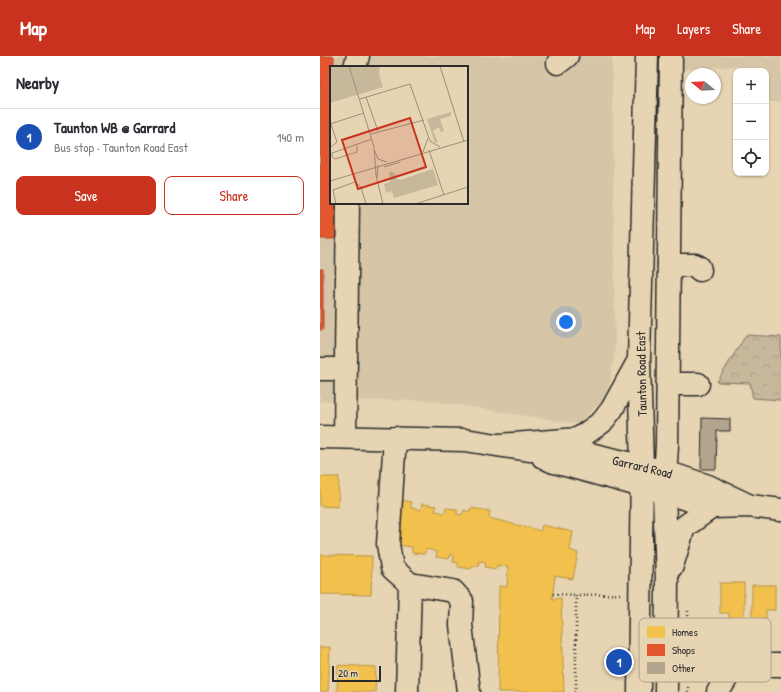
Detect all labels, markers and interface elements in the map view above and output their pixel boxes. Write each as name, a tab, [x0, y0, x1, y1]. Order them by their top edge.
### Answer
text: Map	[20, 15, 47, 41]
text: Map	[635, 19, 655, 38]
text: Layers	[677, 19, 710, 38]
text: Share	[732, 19, 761, 38]
inset map	[330, 66, 468, 204]
north arrow	[685, 68, 721, 104]
map controls	[733, 68, 769, 176]
button: +	[733, 68, 769, 104]
text: Nearby	[16, 71, 59, 94]
button: −	[733, 104, 769, 140]
text: Taunton WB @ Garrard	[54, 117, 175, 138]
text: 1	[27, 128, 31, 146]
text: 140 m	[277, 128, 304, 146]
text: Bus stop · Taunton Road East	[54, 138, 188, 156]
button: locate	[733, 140, 769, 176]
button: Save	[16, 176, 156, 215]
button: Share	[164, 176, 304, 215]
your location	[556, 312, 576, 332]
street label: Taunton Road East	[631, 331, 651, 417]
street label: Garrard Road	[611, 451, 675, 483]
legend	[639, 618, 771, 682]
text: Homes	[672, 625, 698, 639]
text: Shops	[672, 643, 695, 657]
pin: 1	[606, 647, 632, 677]
text: Other	[672, 661, 696, 675]
scale bar	[332, 664, 381, 683]
text: 20 m	[338, 666, 358, 680]

